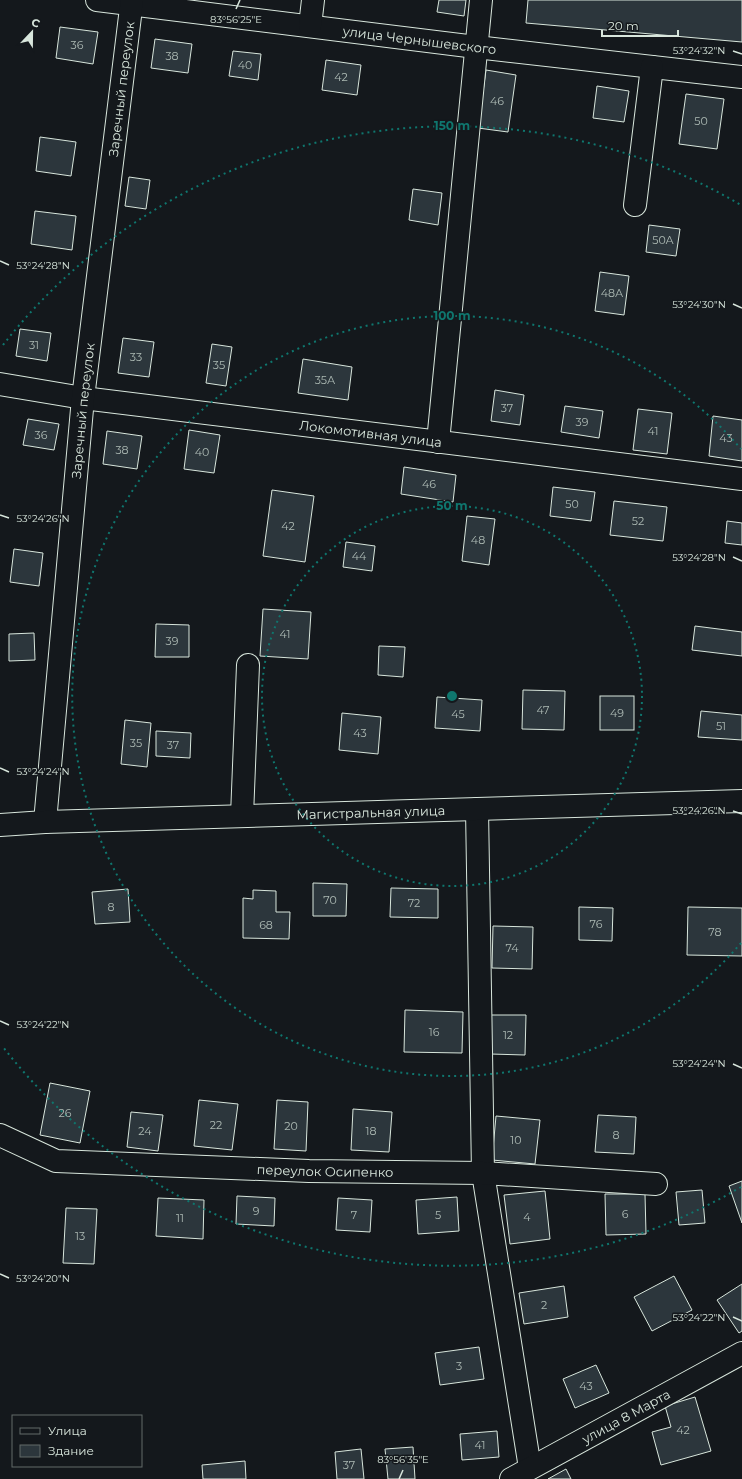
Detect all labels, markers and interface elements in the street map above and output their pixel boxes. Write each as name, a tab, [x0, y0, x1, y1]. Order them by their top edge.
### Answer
north arrow	[12, 12, 52, 52]
scale bar	[602, 12, 678, 38]
text: 83°56'25"E	[210, 13, 262, 26]
text: С	[29, 15, 42, 31]
text: 20 m	[608, 18, 639, 33]
street label: Заречный переулок	[105, 20, 137, 158]
street label: улица Чернышевского	[341, 22, 497, 57]
house number: 36	[71, 38, 84, 52]
text: 53°24'32"N	[673, 44, 725, 57]
house number: 38	[165, 49, 179, 63]
house number: 40	[238, 58, 252, 72]
house number: 42	[334, 70, 348, 84]
house number: 46	[490, 94, 504, 108]
house number: 50	[694, 114, 708, 128]
text: 150 m	[434, 118, 470, 133]
house number: 50А	[652, 233, 675, 247]
text: 53°24'28"N	[16, 259, 70, 272]
house number: 48А	[601, 286, 624, 300]
text: 53°24'30"N	[672, 298, 726, 311]
text: 100 m	[434, 308, 470, 323]
house number: 31	[29, 338, 39, 352]
street label: Заречный переулок	[68, 341, 98, 479]
house number: 33	[130, 350, 142, 364]
house number: 35	[213, 358, 225, 372]
house number: 35А	[315, 373, 336, 387]
house number: 37	[501, 401, 513, 415]
house number: 39	[576, 415, 589, 429]
street label: Локомотивная улица	[298, 417, 443, 450]
house number: 41	[648, 424, 658, 438]
house number: 36	[35, 428, 48, 442]
house number: 43	[719, 431, 733, 445]
house number: 38	[115, 443, 129, 457]
house number: 40	[195, 445, 209, 459]
house number: 46	[422, 477, 436, 491]
house number: 50	[565, 497, 579, 511]
text: 50 m	[436, 498, 468, 513]
text: 53°24'26"N	[16, 512, 70, 525]
house number: 52	[632, 514, 644, 528]
house number: 42	[281, 519, 295, 533]
house number: 48	[471, 533, 485, 547]
house number: 44	[352, 549, 367, 563]
text: 53°24'28"N	[672, 551, 726, 564]
house number: 41	[280, 627, 290, 641]
house number: 39	[166, 634, 179, 648]
centre of rings	[445, 689, 459, 703]
house number: 47	[536, 703, 550, 717]
house number: 49	[610, 706, 624, 720]
house number: 45	[451, 707, 465, 721]
house number: 51	[716, 719, 726, 733]
house number: 43	[353, 726, 367, 740]
house number: 35	[130, 736, 142, 750]
house number: 37	[167, 738, 179, 752]
text: 53°24'24"N	[16, 765, 70, 778]
street label: Магистральная улица	[296, 802, 445, 822]
text: 53°24'26"N	[672, 804, 726, 817]
house number: 70	[323, 893, 337, 907]
house number: 72	[408, 896, 420, 910]
house number: 8	[107, 900, 115, 914]
house number: 76	[590, 917, 603, 931]
house number: 68	[259, 918, 273, 932]
house number: 78	[708, 925, 722, 939]
house number: 74	[505, 941, 519, 955]
text: 53°24'22"N	[17, 1018, 69, 1031]
house number: 16	[429, 1025, 440, 1039]
house number: 12	[503, 1028, 513, 1042]
text: 53°24'24"N	[672, 1057, 726, 1070]
house number: 26	[59, 1106, 72, 1120]
house number: 22	[210, 1118, 222, 1132]
house number: 20	[284, 1119, 298, 1133]
house number: 24	[138, 1124, 152, 1138]
house number: 18	[366, 1124, 377, 1138]
house number: 8	[612, 1128, 620, 1142]
house number: 10	[510, 1133, 522, 1147]
street label: переулок Осипенко	[256, 1161, 393, 1180]
house number: 9	[253, 1204, 260, 1218]
house number: 6	[622, 1207, 629, 1221]
house number: 7	[351, 1208, 357, 1222]
house number: 5	[435, 1208, 441, 1222]
house number: 4	[523, 1210, 531, 1224]
house number: 11	[176, 1211, 184, 1225]
house number: 13	[75, 1229, 85, 1243]
text: 53°24'20"N	[16, 1272, 70, 1285]
house number: 2	[541, 1298, 547, 1312]
text: 53°24'22"N	[673, 1311, 725, 1324]
house number: 3	[456, 1359, 462, 1373]
house number: 43	[579, 1379, 593, 1393]
street label: улица 8 Марта	[578, 1386, 673, 1447]
legend	[12, 1415, 142, 1467]
text: Улица	[48, 1423, 87, 1438]
house number: 42	[676, 1423, 690, 1437]
house number: 41	[475, 1438, 485, 1452]
text: Здание	[48, 1443, 94, 1458]
text: 83°56'35"E	[377, 1453, 429, 1466]
house number: 37	[343, 1458, 355, 1472]

